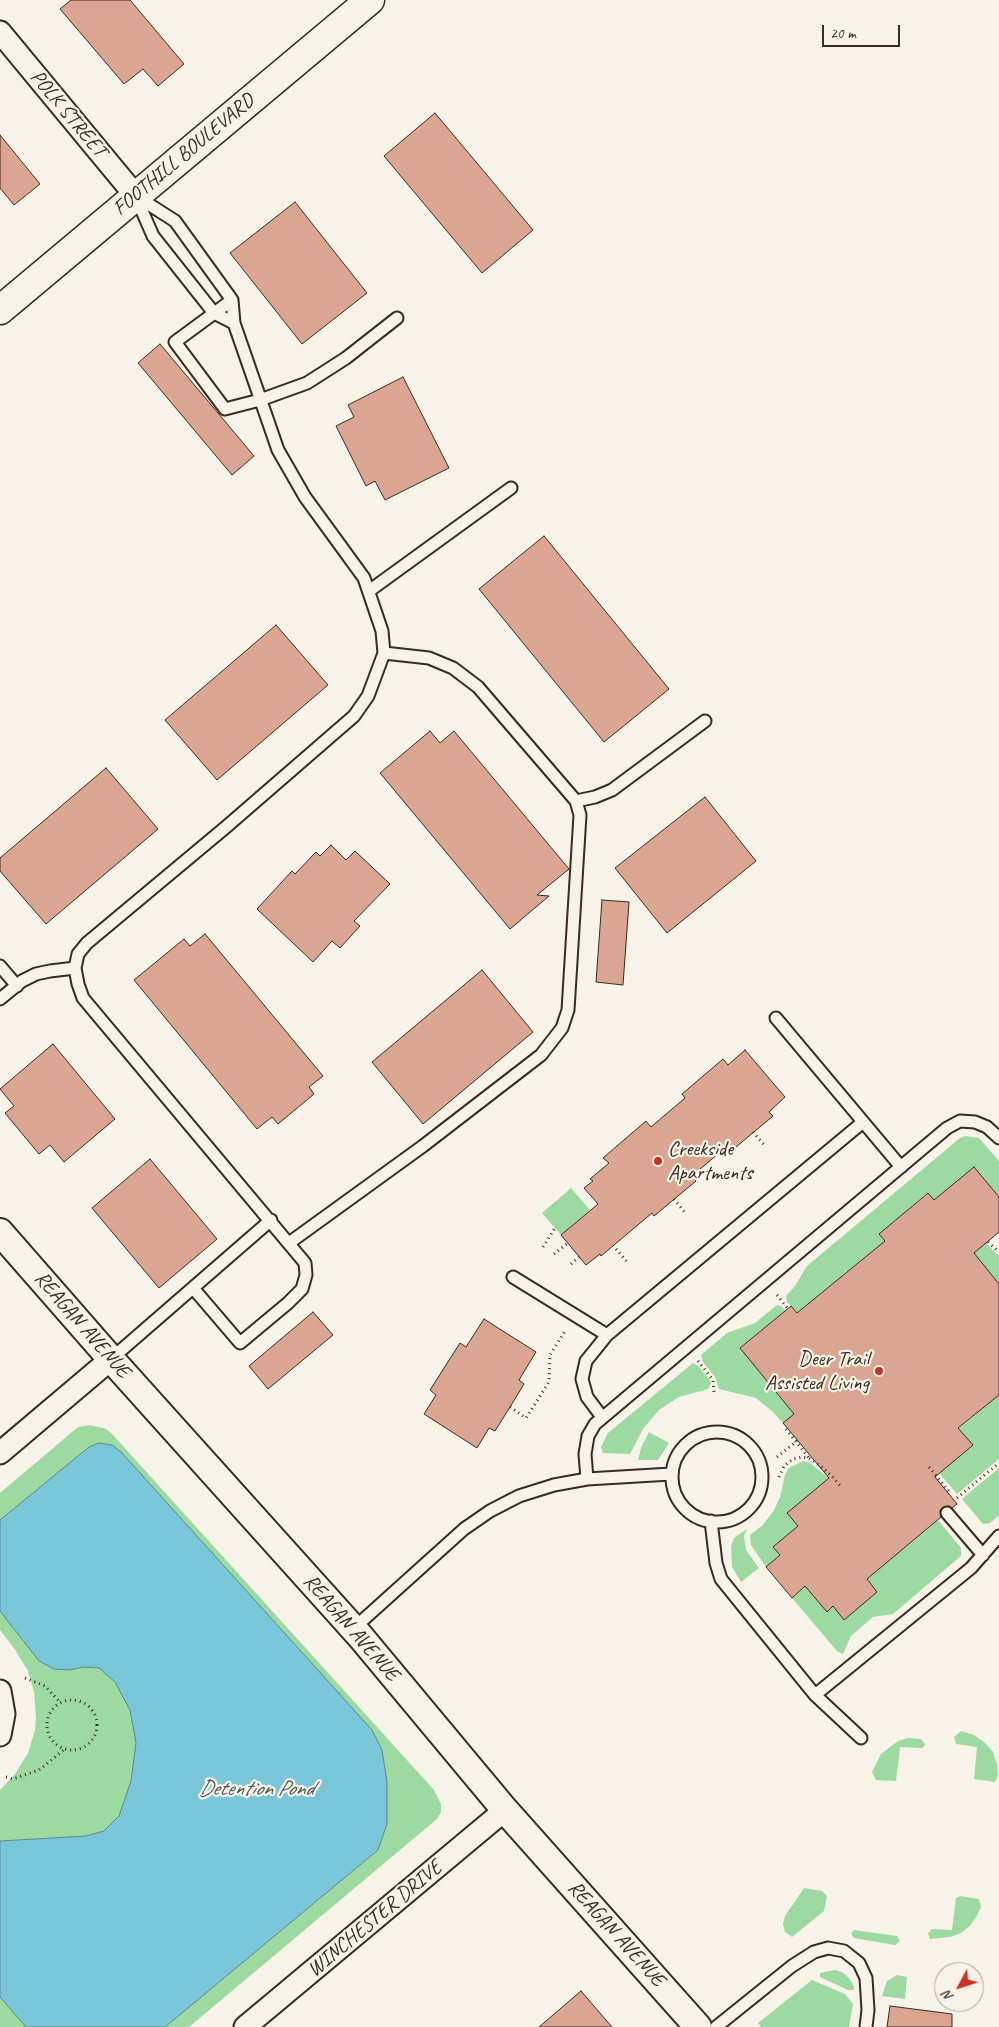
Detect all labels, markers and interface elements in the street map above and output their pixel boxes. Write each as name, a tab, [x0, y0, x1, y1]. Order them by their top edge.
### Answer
scale bar	[824, 15, 902, 47]
text: 20 m	[830, 24, 856, 43]
street label: POLK STREET	[24, 65, 112, 163]
street label: FOOTHILL BOULEVARD	[108, 89, 260, 221]
place label: Creekside Apartments	[668, 1136, 752, 1186]
marker: Creekside Apartments	[652, 1155, 664, 1167]
street label: REAGAN AVENUE	[29, 1266, 135, 1384]
place label: Deer Trail Assisted Living	[765, 1346, 869, 1396]
marker: Deer Trail Assisted Living	[873, 1365, 885, 1377]
street label: REAGAN AVENUE	[298, 1569, 404, 1687]
water label: Detention Pond	[199, 1776, 313, 1802]
street label: WINCHESTER DRIVE	[303, 1855, 447, 1983]
street label: REAGAN AVENUE	[562, 1876, 670, 1992]
north arrow	[934, 1962, 984, 2012]
text: N	[939, 1988, 957, 2005]

